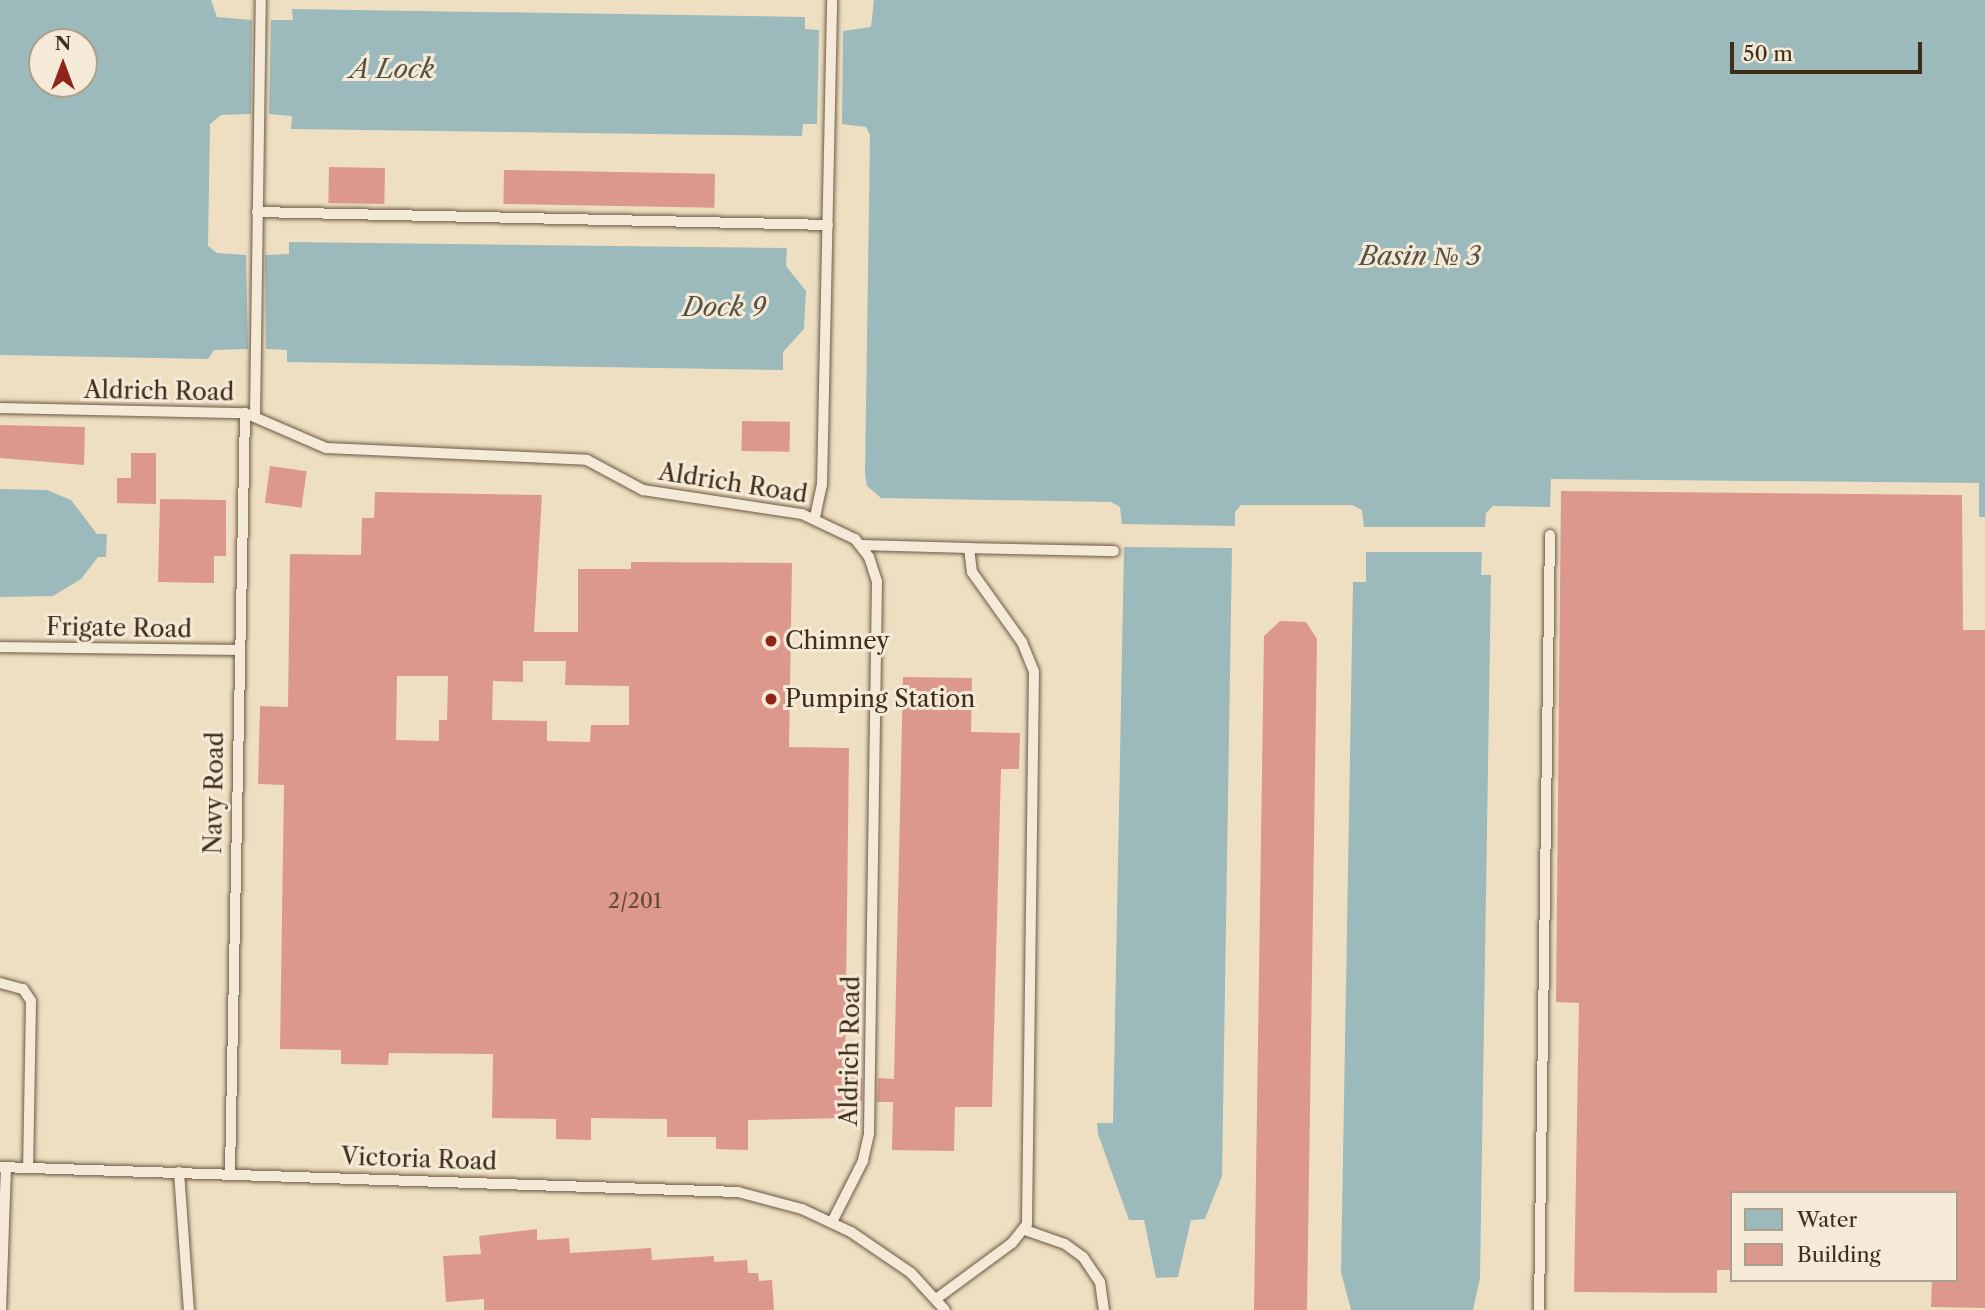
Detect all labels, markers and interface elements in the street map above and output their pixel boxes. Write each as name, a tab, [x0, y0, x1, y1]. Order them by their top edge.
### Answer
north arrow	[28, 28, 98, 98]
scale bar	[1733, 28, 1926, 72]
text: N	[55, 32, 71, 55]
text: 50 m	[1743, 41, 1793, 66]
water label: A Lock	[350, 54, 434, 86]
water label: Basin № 3	[1359, 241, 1481, 273]
water label: Dock 9	[683, 292, 765, 324]
street label: Aldrich Road	[84, 375, 234, 407]
street label: Aldrich Road	[657, 457, 809, 509]
street label: Frigate Road	[46, 612, 192, 644]
place label: Chimney	[785, 627, 890, 655]
marker: Chimney	[763, 633, 779, 649]
place label: Pumping Station	[785, 685, 975, 713]
marker: Pumping Station	[763, 691, 779, 707]
street label: Navy Road	[199, 731, 229, 855]
house number: 2/201	[608, 888, 662, 914]
street label: Aldrich Road	[834, 976, 866, 1126]
street label: Victoria Road	[340, 1142, 498, 1176]
legend	[1730, 1191, 1957, 1282]
text: Water	[1797, 1207, 1857, 1232]
text: Building	[1797, 1242, 1881, 1267]

